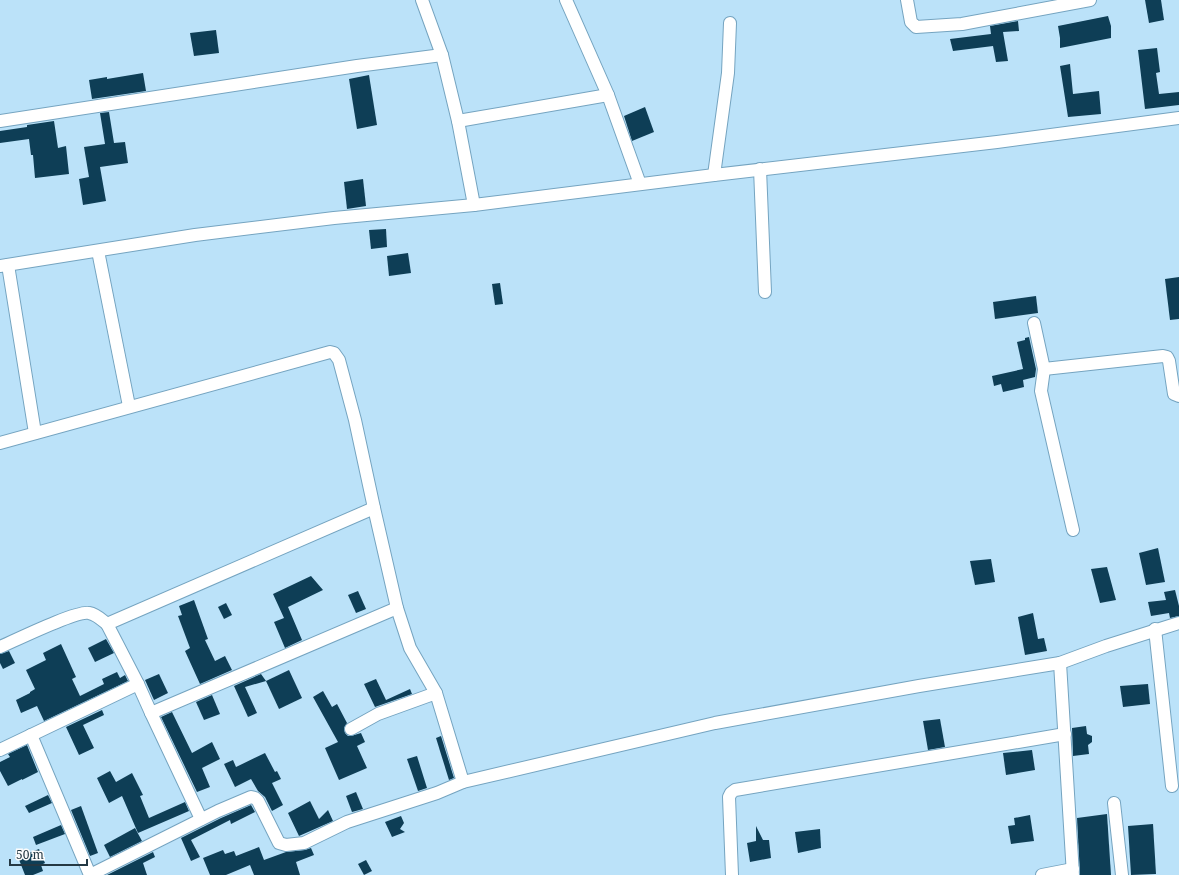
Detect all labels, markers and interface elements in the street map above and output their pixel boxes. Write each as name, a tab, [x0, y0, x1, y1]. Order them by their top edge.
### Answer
scale bar	[10, 841, 87, 867]
text: 50 m	[16, 846, 44, 863]

